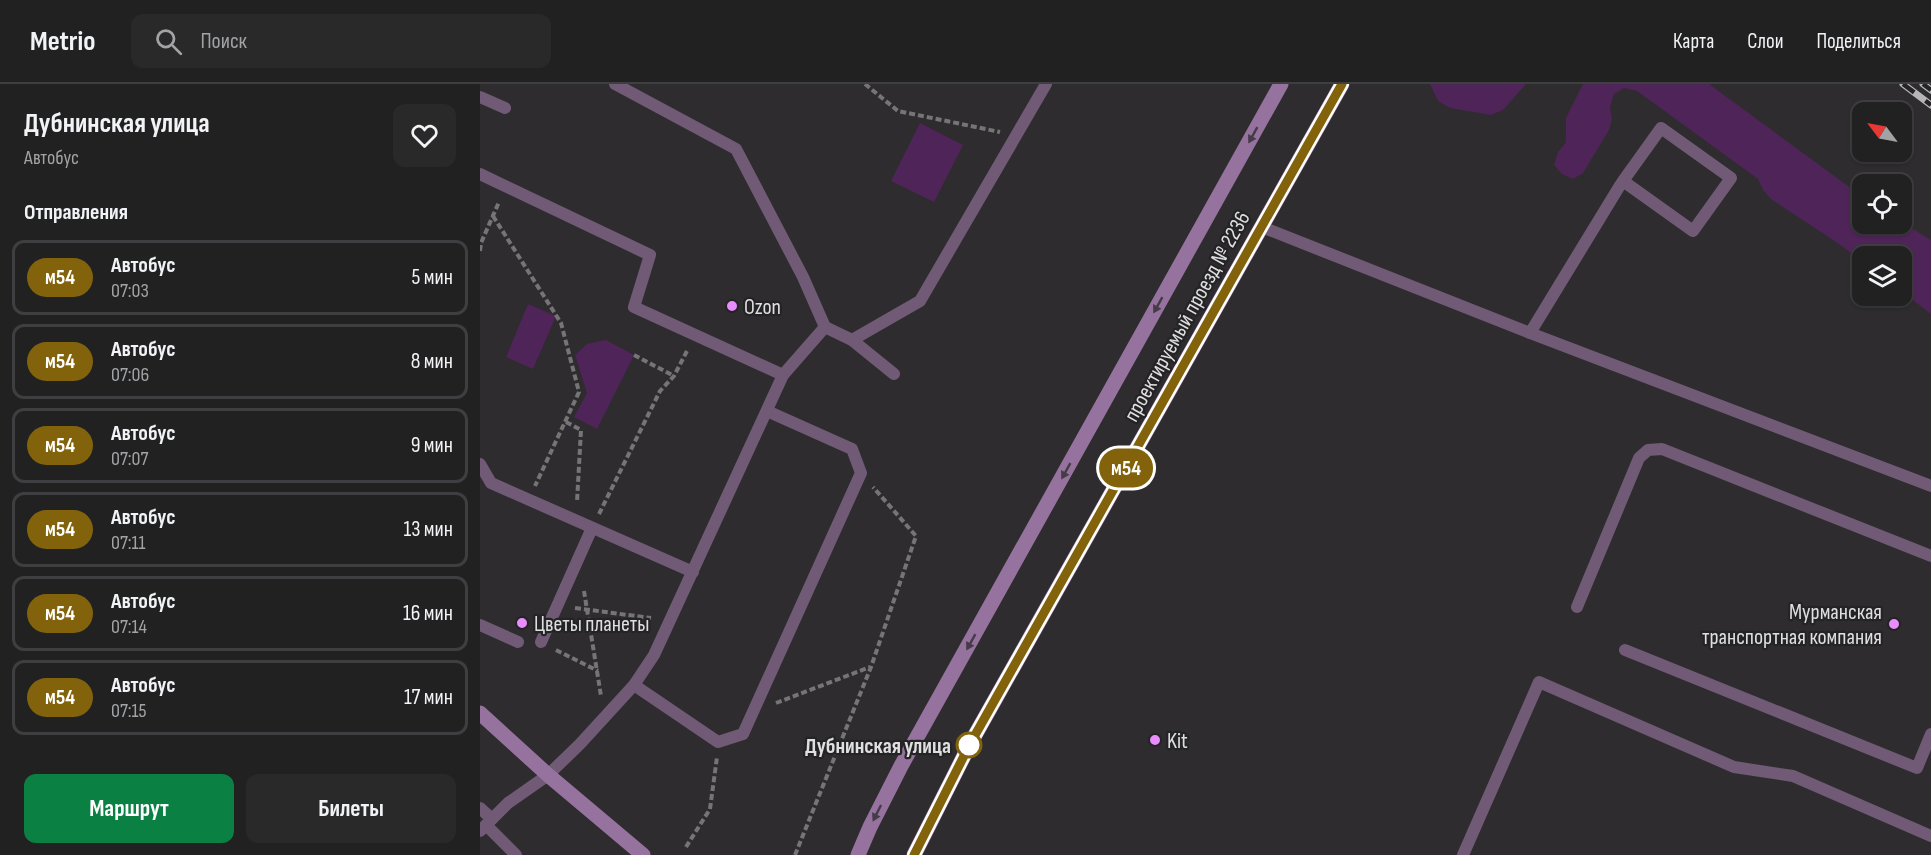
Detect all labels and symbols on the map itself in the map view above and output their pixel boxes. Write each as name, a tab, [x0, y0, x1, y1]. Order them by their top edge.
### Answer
north arrow	[1852, 102, 1912, 162]
one-way arrow	[1248, 127, 1258, 144]
street label: проектируемый проезд № 2236	[1118, 207, 1256, 427]
place label: Ozon	[744, 294, 781, 321]
one-way arrow	[1153, 297, 1163, 314]
marker: Ozon	[725, 299, 739, 313]
line badge: м54	[1092, 448, 1160, 488]
one-way arrow	[1060, 463, 1071, 479]
place label: Мурманская транспортная компания	[1702, 599, 1882, 651]
place label: Цветы планеты	[534, 611, 649, 638]
marker: Цветы планеты	[515, 616, 529, 630]
marker: Мурманская транспортная компания	[1887, 617, 1901, 631]
one-way arrow	[966, 633, 976, 650]
place label: Kit	[1167, 728, 1188, 755]
marker: Дубнинская улица	[956, 732, 982, 758]
place label: Дубнинская улица	[805, 733, 951, 760]
marker: Kit	[1148, 733, 1162, 747]
one-way arrow	[873, 804, 882, 821]

